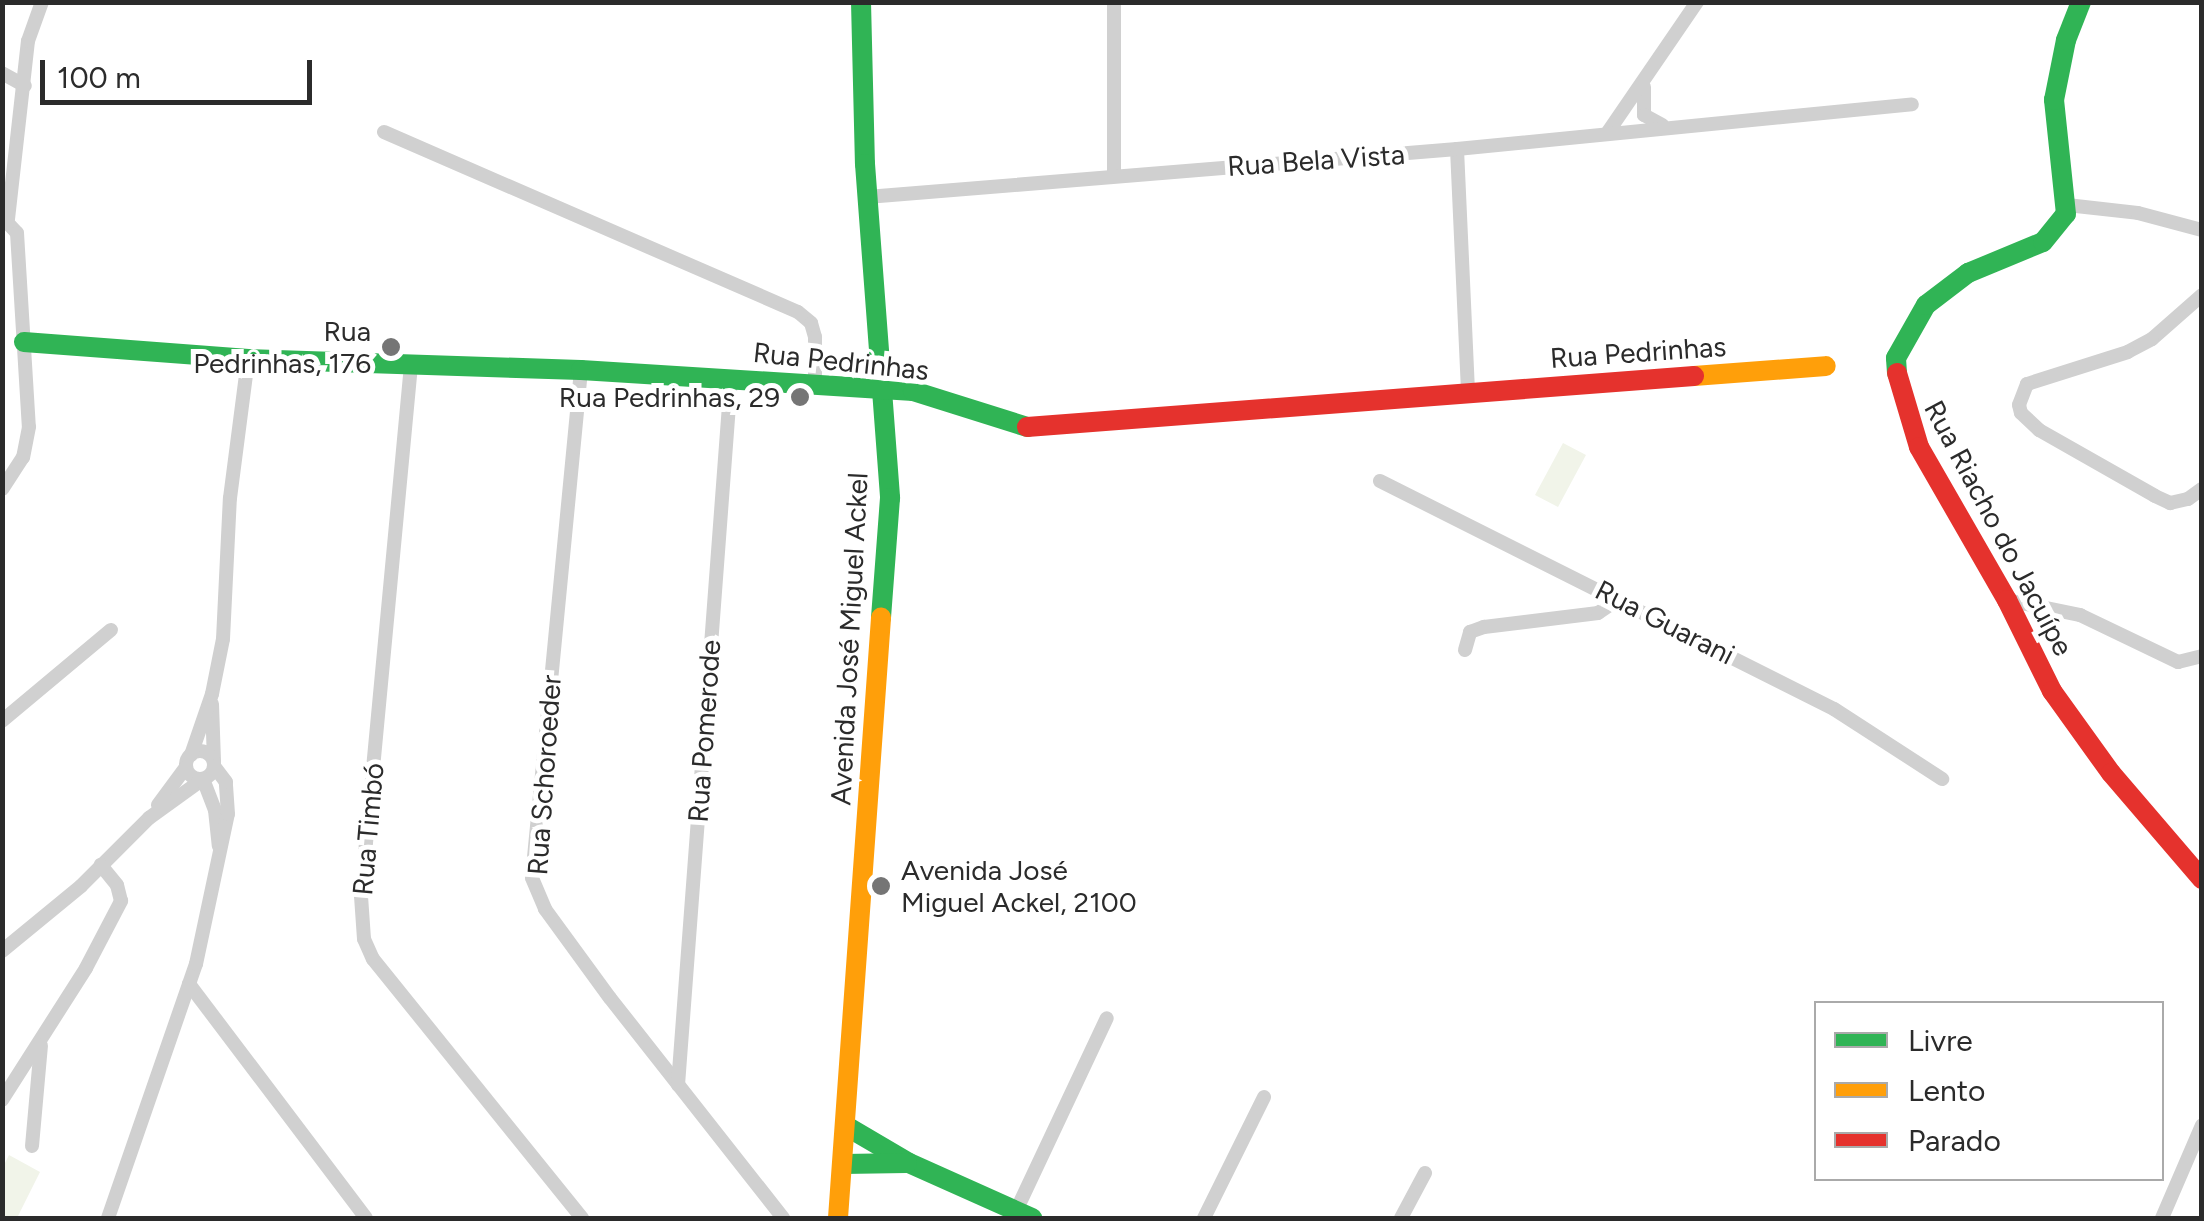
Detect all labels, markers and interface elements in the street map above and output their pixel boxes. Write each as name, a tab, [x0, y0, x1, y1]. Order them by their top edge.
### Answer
scale bar	[45, 40, 318, 102]
text: 100 m	[57, 59, 141, 96]
street label: Rua Bela Vista	[1226, 137, 1406, 183]
place label: Rua Pedrinhas, 176	[193, 314, 371, 380]
street label: Rua Pedrinhas	[1549, 329, 1727, 375]
street label: Rua Pedrinhas	[751, 335, 931, 387]
marker: Rua Pedrinhas, 176	[380, 336, 402, 358]
place label: Rua Pedrinhas, 29	[559, 380, 780, 414]
marker: Rua Pedrinhas, 29	[789, 386, 811, 408]
street label: Rua Riacho do Jacuípe	[1918, 395, 2080, 661]
street label: Avenida José Miguel Ackel	[824, 472, 874, 806]
street label: Rua Guarani	[1590, 573, 1740, 671]
street label: Rua Pomerode	[681, 639, 727, 823]
street label: Rua Schoroeder	[520, 674, 568, 876]
street label: Rua Timbó	[345, 761, 391, 897]
place label: Avenida José Miguel Ackel, 2100	[901, 853, 1137, 919]
marker: Avenida José Miguel Ackel, 2100	[870, 875, 892, 897]
legend	[1814, 1001, 2164, 1181]
text: Livre	[1908, 1022, 1973, 1059]
text: Lento	[1908, 1072, 1985, 1109]
text: Parado	[1908, 1122, 2001, 1159]

